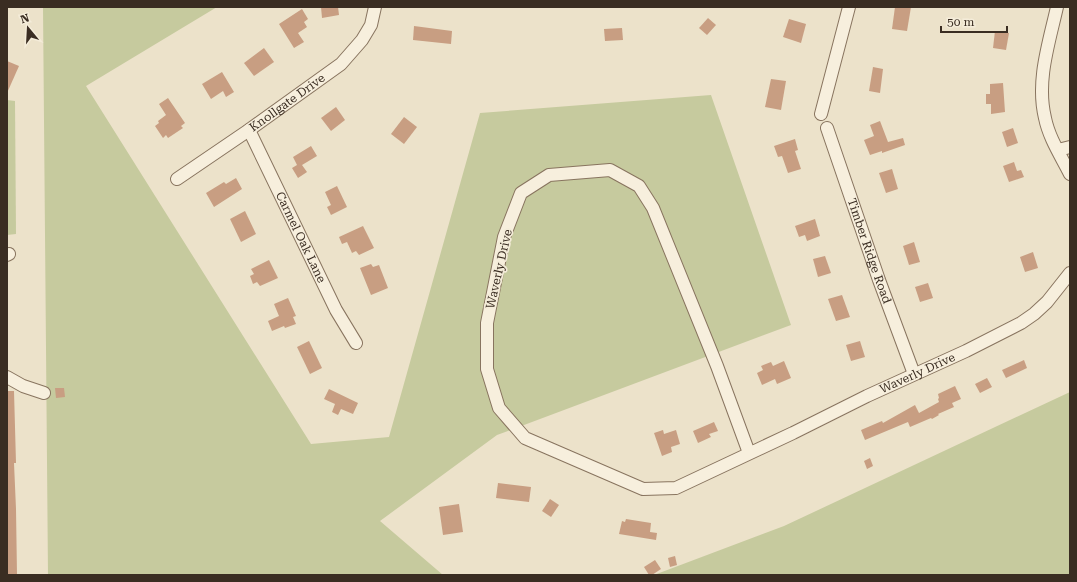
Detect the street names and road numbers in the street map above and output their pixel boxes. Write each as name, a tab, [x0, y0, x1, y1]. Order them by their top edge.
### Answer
street label: Knollgate Drive	[247, 71, 328, 134]
street label: Carmel Oak Lane	[273, 189, 329, 285]
street label: Timber Ridge Road	[845, 196, 894, 306]
street label: Waverly Drive	[483, 227, 515, 310]
street label: Waverly Drive	[877, 350, 958, 396]

